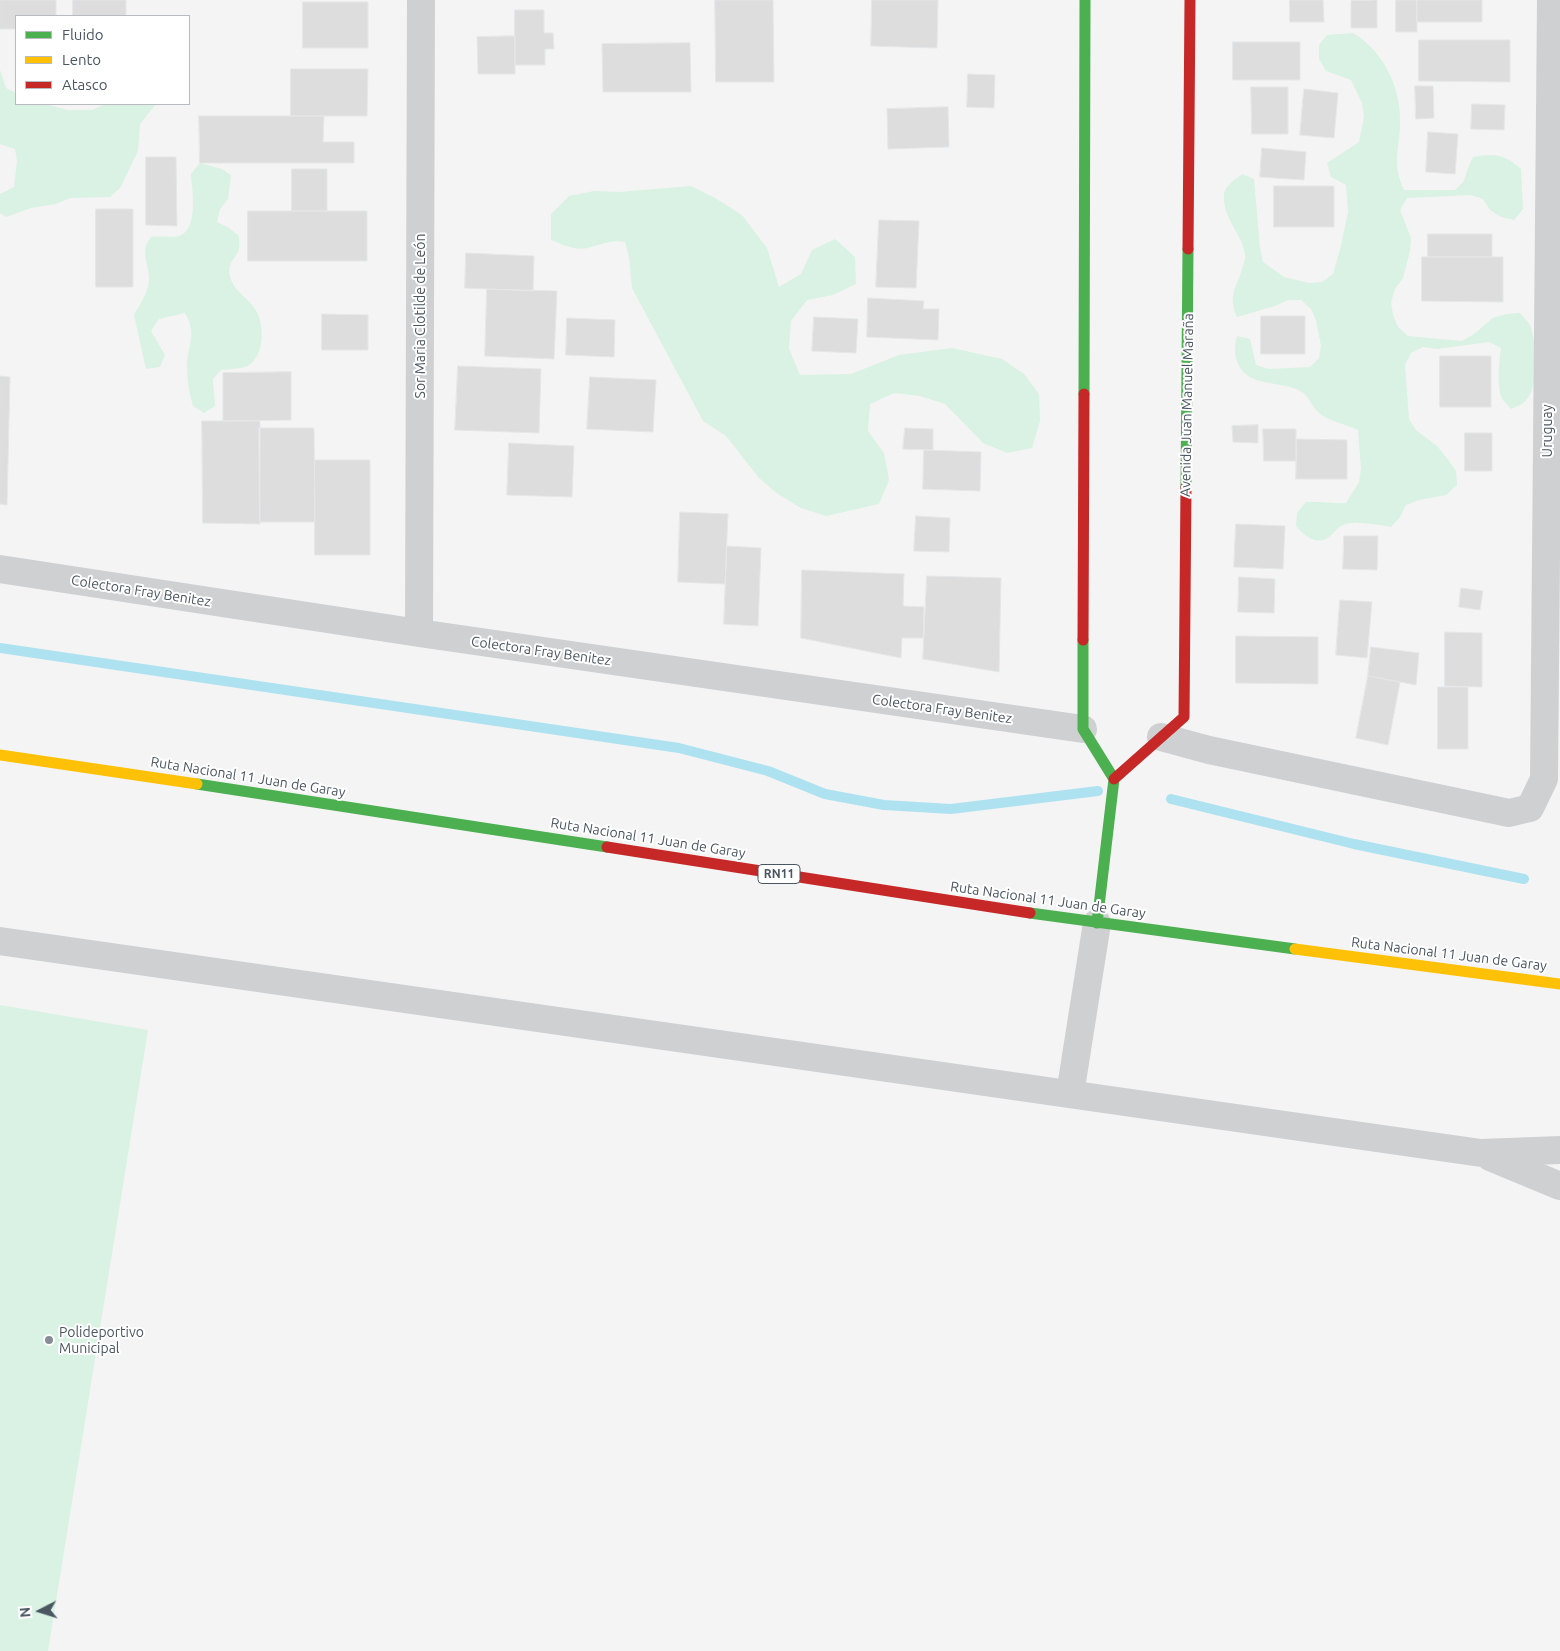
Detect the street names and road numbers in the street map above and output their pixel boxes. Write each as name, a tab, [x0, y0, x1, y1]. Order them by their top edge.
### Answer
street label: Sor Maria Clotilde de León	[412, 234, 428, 398]
street label: Avenida Juan Manuel Maraña	[1177, 313, 1197, 497]
street label: Uruguay	[1539, 405, 1555, 457]
street label: Colectora Fray Benitez	[70, 572, 212, 610]
street label: Colectora Fray Benitez	[470, 633, 612, 669]
street label: Colectora Fray Benitez	[871, 691, 1013, 727]
street label: Ruta Nacional 11 Juan de Garay	[149, 753, 347, 801]
street label: Ruta Nacional 11 Juan de Garay	[549, 814, 747, 862]
road number: RN11	[758, 864, 800, 884]
street label: Ruta Nacional 11 Juan de Garay	[949, 878, 1147, 922]
street label: Ruta Nacional 11 Juan de Garay	[1350, 934, 1548, 974]

